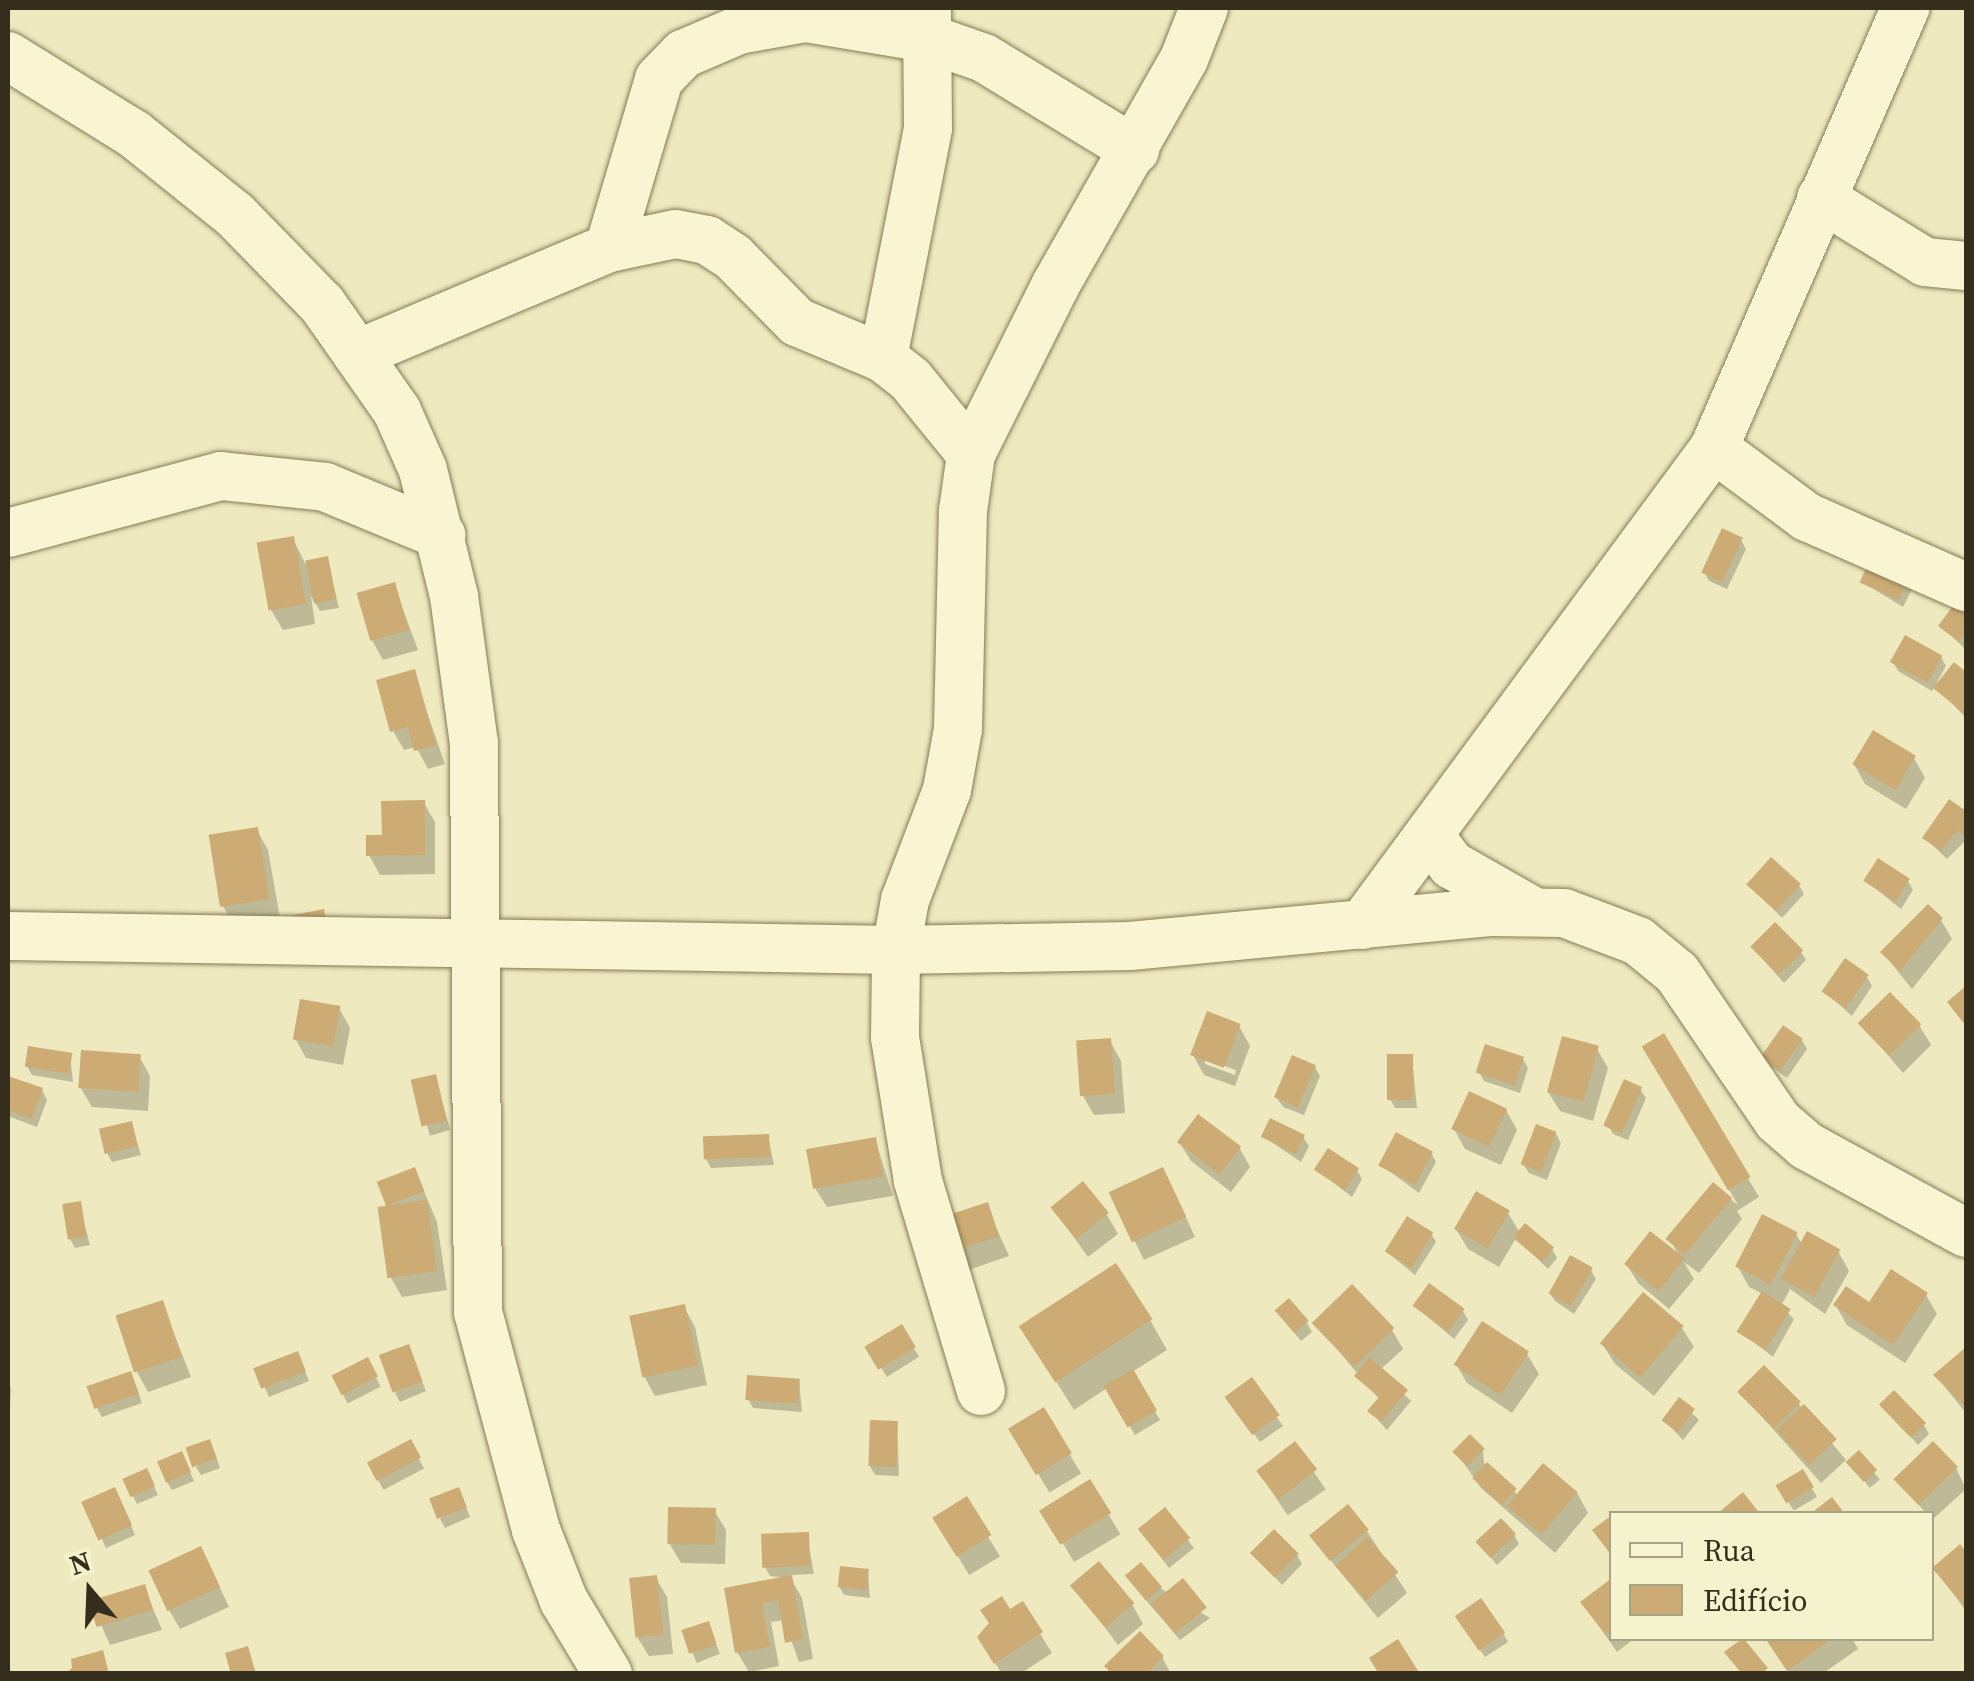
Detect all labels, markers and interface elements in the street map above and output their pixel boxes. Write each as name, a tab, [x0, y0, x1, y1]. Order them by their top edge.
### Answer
legend	[1609, 1511, 1934, 1641]
text: Rua	[1703, 1530, 1755, 1571]
north arrow	[40, 1541, 140, 1641]
text: N	[64, 1541, 96, 1584]
text: Edifício	[1703, 1580, 1808, 1621]

